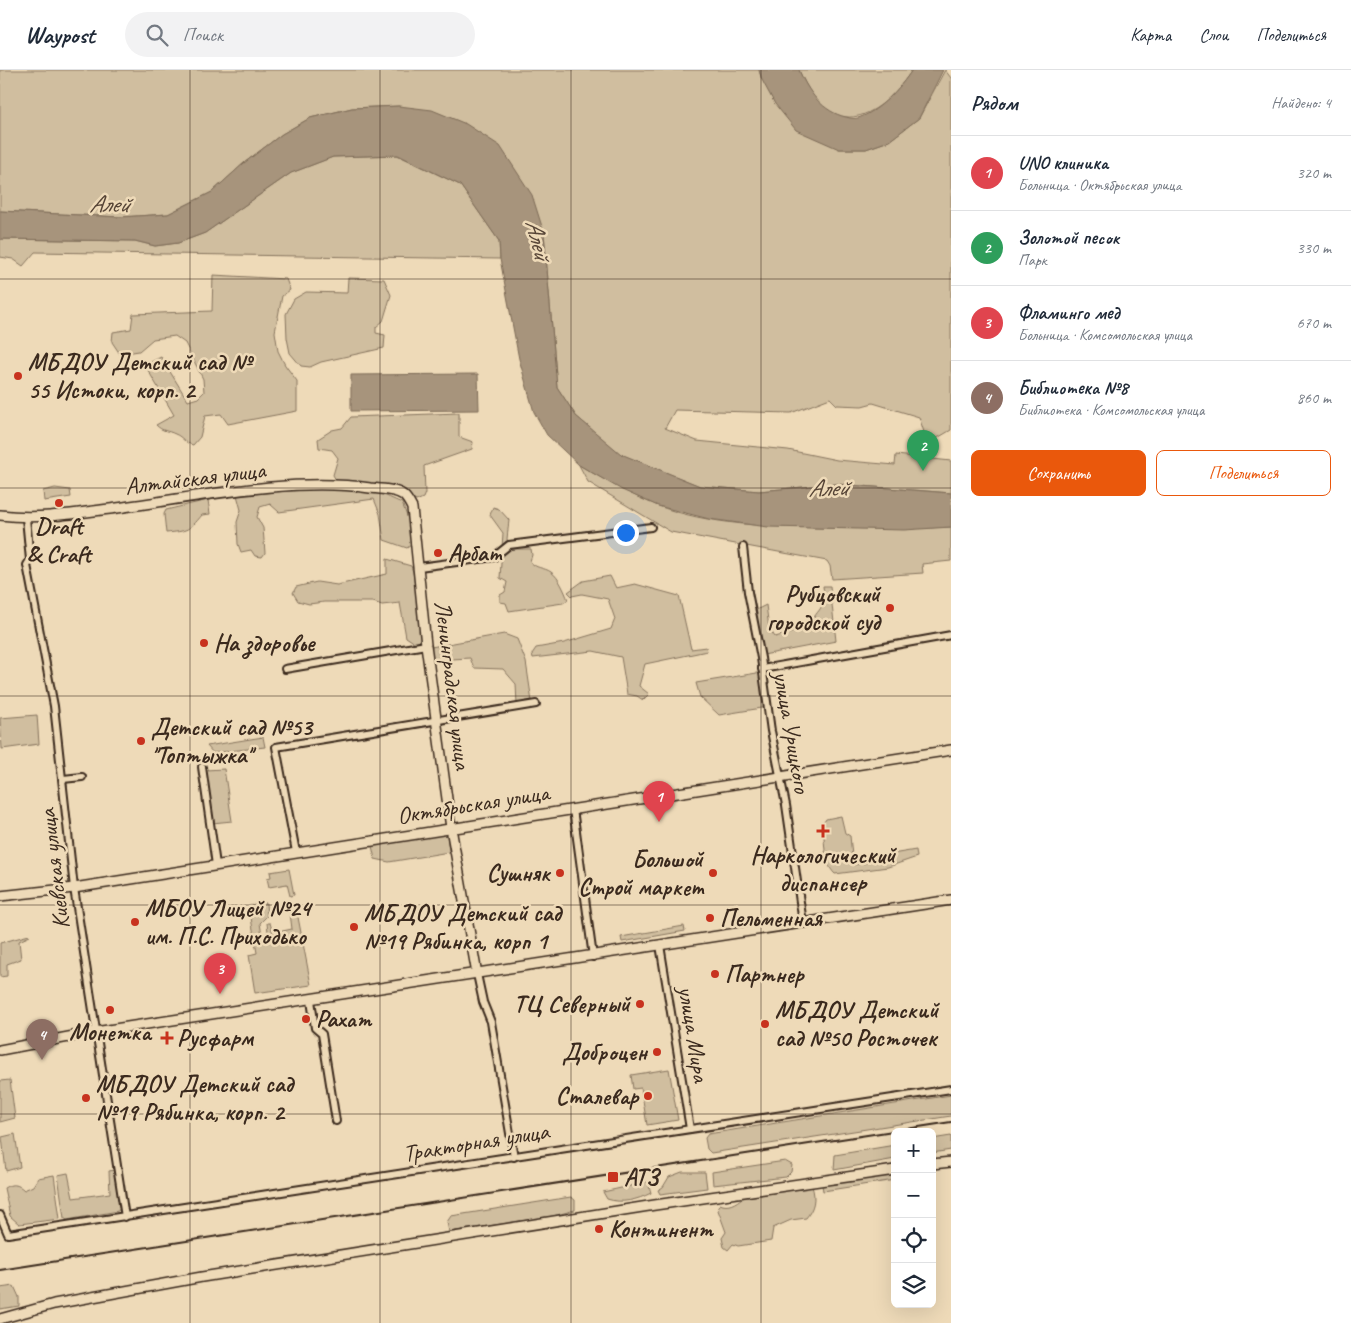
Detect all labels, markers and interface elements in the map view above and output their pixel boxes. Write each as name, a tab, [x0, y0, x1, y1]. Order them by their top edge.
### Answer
search box	[125, 12, 475, 57]
text: Waypost	[25, 20, 95, 50]
icon: search	[143, 21, 171, 49]
text: Поиск	[183, 23, 223, 47]
text: Карта	[1130, 24, 1171, 46]
text: Слои	[1199, 24, 1228, 46]
text: Поделиться	[1256, 24, 1326, 46]
text: Рядом	[971, 90, 1018, 116]
text: Найдено: 4	[1271, 93, 1331, 113]
text: UNO клиника	[1018, 151, 1108, 175]
text: 1	[983, 163, 991, 183]
text: 320 m	[1297, 163, 1331, 183]
text: Больница · Октябрьская улица	[1018, 175, 1181, 195]
water label: Алей	[89, 188, 134, 220]
water label: Алей	[518, 216, 559, 267]
text: Золотой песок	[1018, 226, 1120, 250]
text: 2	[983, 238, 991, 258]
text: 330 m	[1297, 238, 1331, 258]
text: Парк	[1018, 250, 1047, 270]
text: Фламинго мед	[1018, 301, 1120, 325]
text: 3	[983, 313, 991, 333]
text: 670 m	[1297, 313, 1331, 333]
text: Больница · Комсомольская улица	[1018, 325, 1192, 345]
place label: МБДОУ Детский сад № 55 Истоки, корп. 2	[28, 347, 255, 405]
marker: МБДОУ Детский сад № 55 Истоки, корп. 2	[12, 370, 24, 382]
text: Библиотека №8	[1018, 376, 1128, 400]
text: 4	[983, 388, 991, 408]
text: 860 m	[1297, 388, 1331, 408]
text: Библиотека · Комсомольская улица	[1018, 400, 1204, 420]
pin: 2	[907, 430, 939, 471]
button: Сохранить	[971, 450, 1146, 496]
button: Поделиться	[1156, 450, 1331, 496]
street label: Алтайская улица	[123, 454, 268, 501]
water label: Алей	[808, 472, 853, 504]
marker: Draft & Craft	[53, 497, 65, 509]
place label: Draft & Craft	[27, 511, 94, 569]
your location	[613, 520, 639, 546]
place label: Арбат	[448, 538, 502, 568]
marker: Арбат	[432, 547, 444, 559]
place label: Рубцовский городской суд	[767, 579, 882, 637]
street label: Ленинградская улица	[428, 599, 478, 772]
marker: Рубцовский городской суд	[884, 602, 896, 614]
place label: На здоровье	[214, 628, 316, 659]
marker: На здоровье	[198, 637, 210, 649]
street label: улица Урицкого	[766, 667, 818, 797]
place label: Детский сад №53 ''Топтыжка''	[151, 712, 314, 770]
marker: Детский сад №53 ''Топтыжка''	[135, 735, 147, 747]
street label: Октябрьская улица	[395, 777, 553, 831]
pin: 1	[643, 781, 675, 822]
street label: Киевская улица	[32, 806, 76, 931]
marker: Наркологический диспансер	[816, 824, 830, 838]
place label: Наркологический диспансер	[751, 840, 897, 898]
place label: Большой Строй маркет	[578, 844, 705, 902]
place label: Сушняк	[487, 858, 552, 888]
marker: Сушняк	[554, 867, 566, 879]
marker: Большой Строй маркет	[707, 867, 719, 879]
place label: МБОУ Лицей №24 им. П.С. Приходько	[145, 893, 314, 951]
place label: МБДОУ Детский сад №19 Рябинка, корп 1	[364, 898, 564, 956]
place label: Пельменная	[720, 903, 823, 933]
marker: Пельменная	[704, 912, 716, 924]
marker: МБОУ Лицей №24 им. П.С. Приходько	[129, 916, 141, 928]
marker: МБДОУ Детский сад №19 Рябинка, корп 1	[348, 921, 360, 933]
pin: 3	[204, 953, 236, 994]
place label: Партнер	[725, 959, 805, 989]
marker: Партнер	[709, 968, 721, 980]
street label: улица Мира	[671, 982, 717, 1085]
place label: ТЦ Северный	[514, 989, 632, 1019]
place label: МБДОУ Детский сад №50 Росточек	[775, 995, 940, 1053]
marker: ТЦ Северный	[634, 998, 646, 1010]
marker: Монетка	[104, 1004, 116, 1016]
place label: Рахат	[316, 1004, 373, 1034]
marker: Рахат	[300, 1013, 312, 1025]
place label: Монетка	[69, 1017, 153, 1047]
marker: МБДОУ Детский сад №50 Росточек	[759, 1018, 771, 1030]
pin: 4	[26, 1019, 58, 1060]
place label: Русфарм	[177, 1023, 255, 1053]
marker: Русфарм	[161, 1032, 173, 1044]
place label: Доброцен	[562, 1037, 648, 1067]
marker: Доброцен	[651, 1046, 663, 1058]
place label: МБДОУ Детский сад №19 Рябинка, корп. 2	[96, 1069, 296, 1127]
place label: Сталевар	[556, 1081, 640, 1111]
marker: Сталевар	[642, 1090, 654, 1102]
marker: МБДОУ Детский сад №19 Рябинка, корп. 2	[80, 1092, 92, 1104]
street label: Тракторная улица	[401, 1115, 553, 1168]
map controls	[891, 1128, 936, 1308]
button: +	[891, 1128, 936, 1173]
place label: АТЗ	[624, 1162, 662, 1192]
marker: АТЗ	[606, 1170, 620, 1184]
button: −	[891, 1173, 936, 1218]
place label: Континент	[609, 1214, 714, 1244]
button: locate	[891, 1218, 936, 1263]
marker: Континент	[593, 1223, 605, 1235]
button: layers	[891, 1263, 936, 1308]

